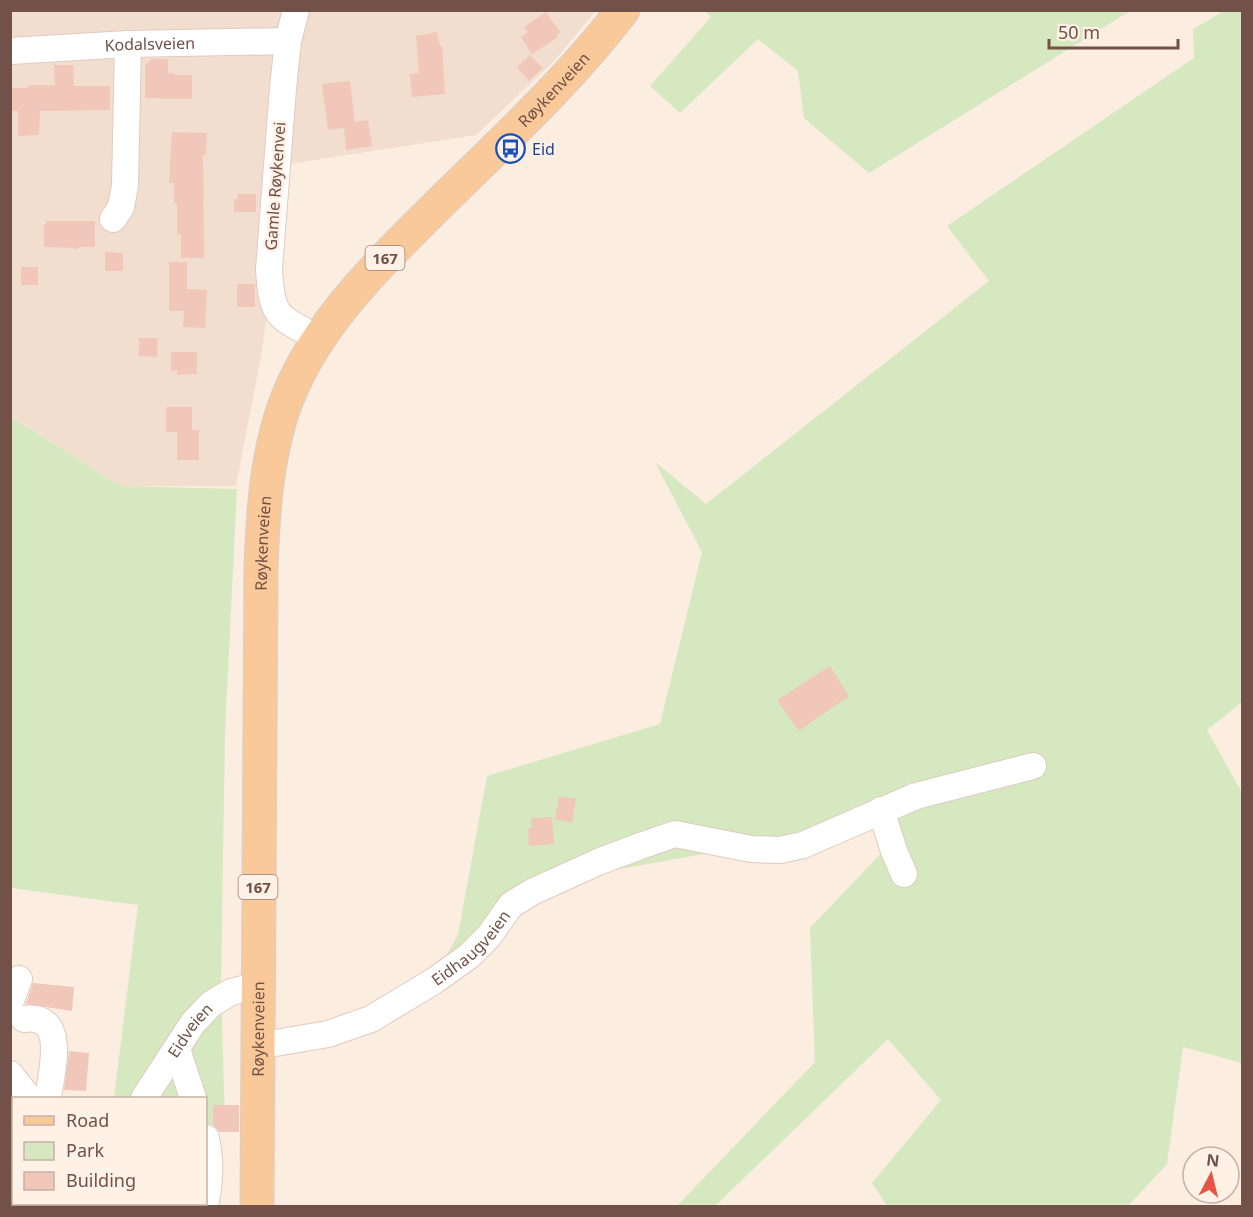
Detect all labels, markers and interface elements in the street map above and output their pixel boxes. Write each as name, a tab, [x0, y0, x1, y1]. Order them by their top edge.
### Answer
scale bar	[1049, 12, 1178, 50]
text: 50 m	[1058, 20, 1100, 44]
street label: Kodalsveien	[104, 32, 195, 56]
street label: Røykenveien	[513, 47, 594, 132]
street label: Gamle Røykenvei	[260, 121, 290, 251]
bus stop icon: Eid	[495, 133, 527, 165]
place label: Eid	[532, 138, 555, 160]
road number: 167	[366, 246, 404, 270]
street label: Røykenveien	[250, 494, 276, 591]
road number: 167	[238, 875, 278, 899]
street label: Eidhaugveien	[427, 906, 515, 991]
street label: Røykenveien	[247, 981, 269, 1077]
street label: Eidveien	[162, 998, 217, 1062]
legend	[12, 1097, 207, 1205]
text: Road	[66, 1108, 109, 1132]
text: Park	[66, 1138, 104, 1162]
north arrow	[1181, 1145, 1241, 1205]
text: N	[1205, 1148, 1221, 1172]
text: Building	[66, 1168, 136, 1192]

